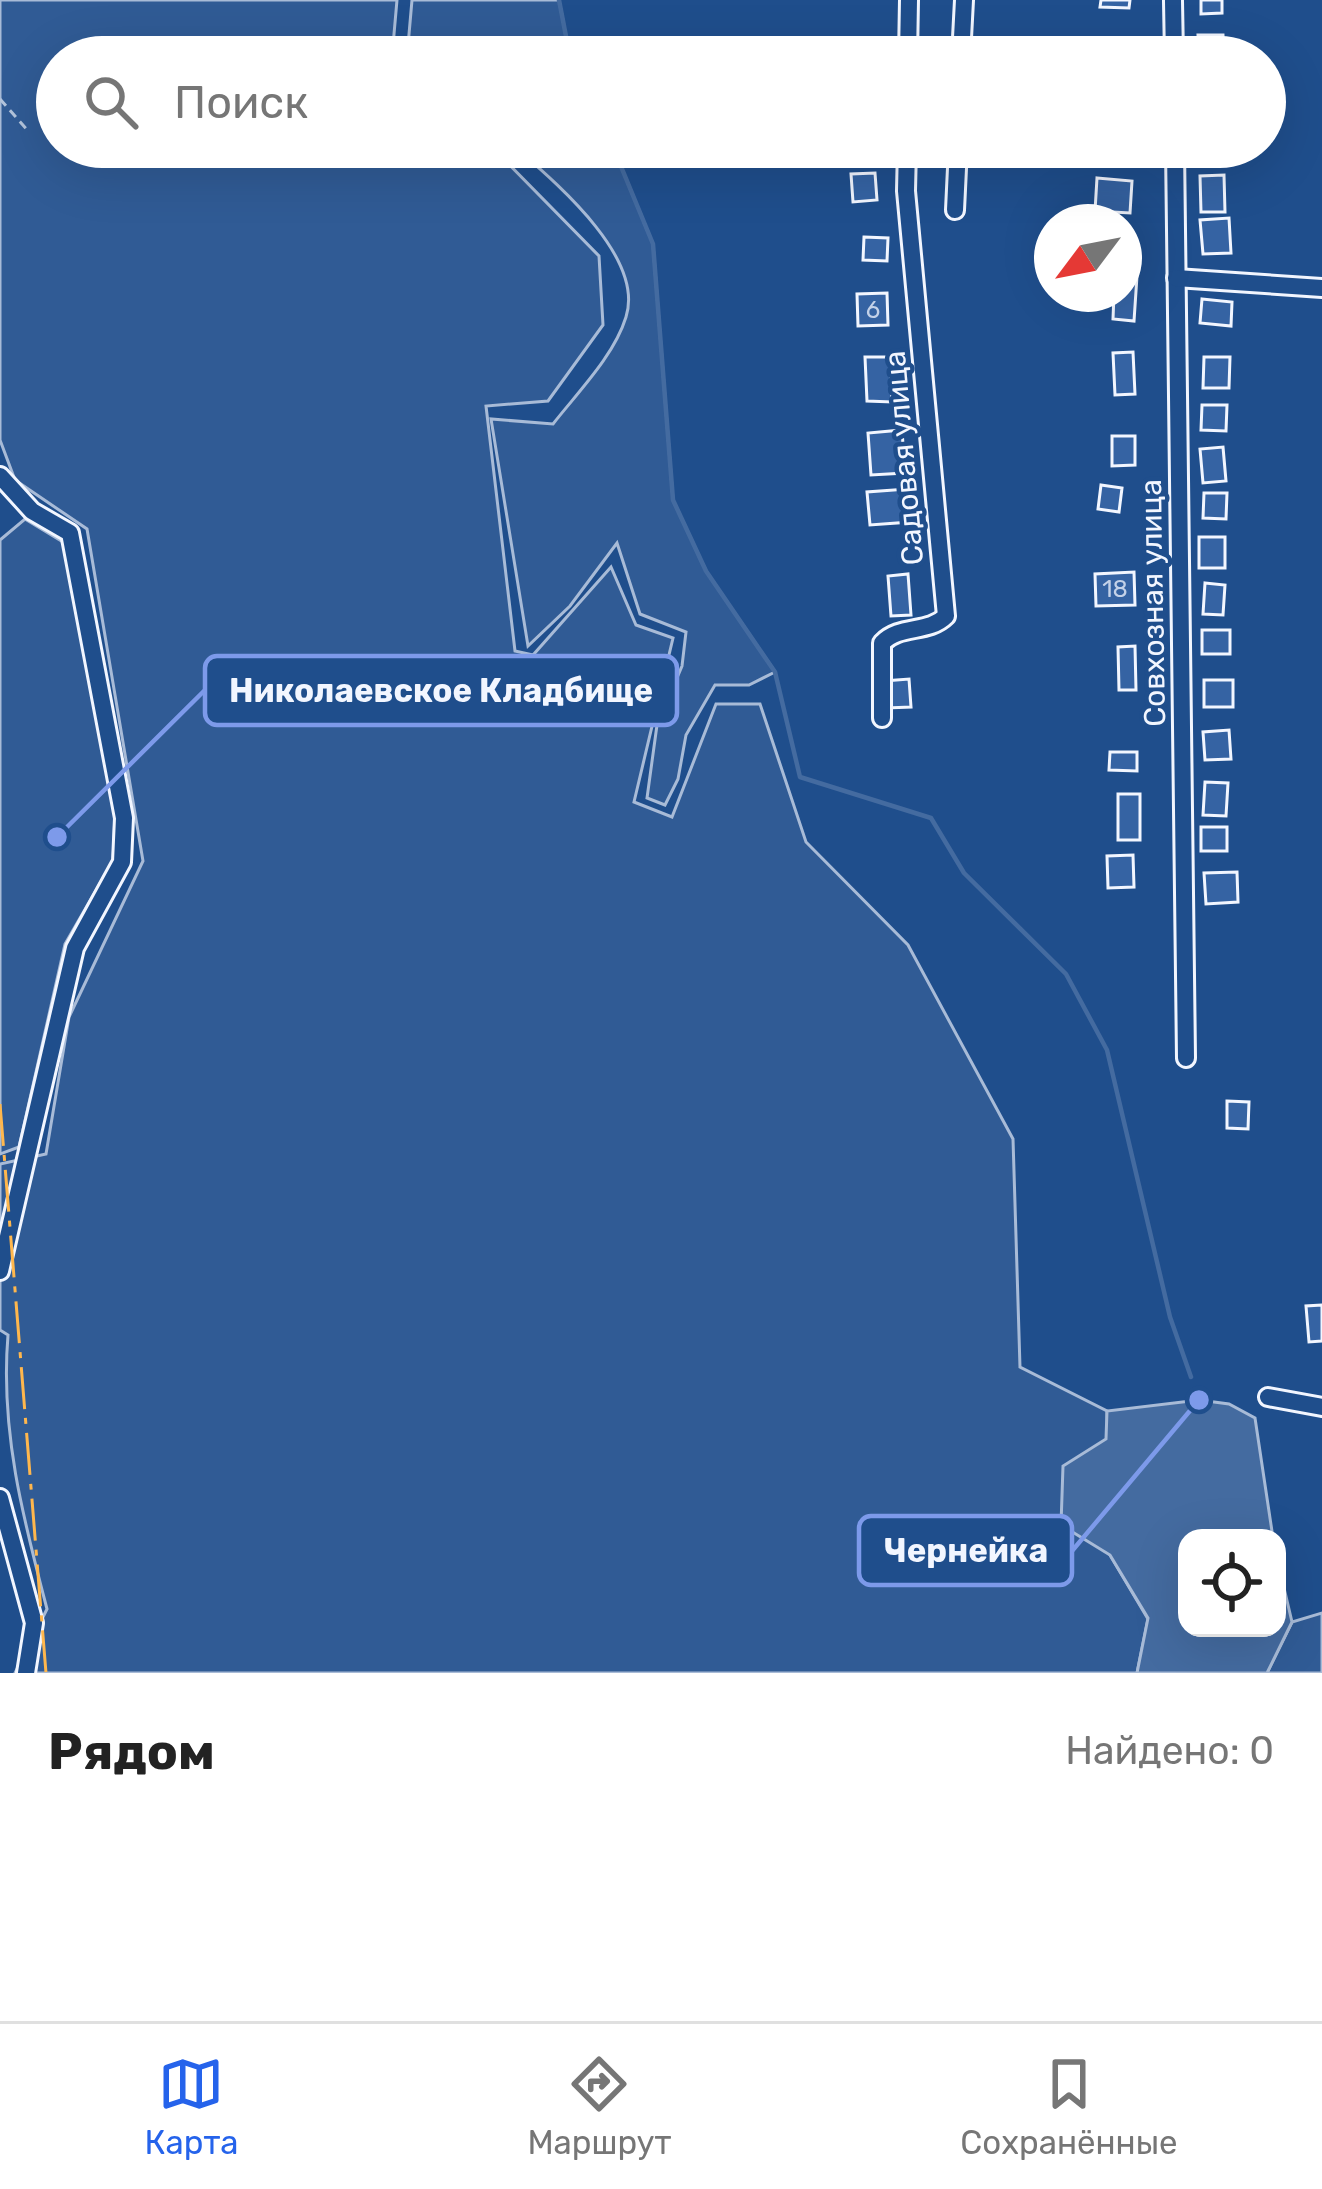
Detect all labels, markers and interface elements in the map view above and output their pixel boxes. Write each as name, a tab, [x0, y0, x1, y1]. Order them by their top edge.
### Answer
search box	[36, 36, 1286, 168]
icon: search	[78, 69, 144, 135]
text: Поиск	[174, 76, 308, 129]
north arrow	[1034, 204, 1142, 312]
house number: 6	[866, 296, 880, 324]
street label: Садовая улица	[877, 349, 931, 567]
street label: Совхозная улица	[1133, 479, 1173, 727]
house number: 18	[1102, 575, 1128, 603]
callout: Николаевское Кладбище	[205, 656, 677, 725]
text: Николаевское Кладбище	[229, 671, 653, 710]
callout: Чернейка	[859, 1516, 1072, 1585]
map controls	[1178, 1529, 1286, 1637]
button: locate	[1178, 1529, 1286, 1637]
text: Чернейка	[884, 1531, 1048, 1570]
text: Рядом	[48, 1721, 215, 1782]
text: Найдено: 0	[1065, 1728, 1274, 1774]
tab: Карта	[144, 2051, 239, 2162]
tab: Маршрут	[527, 2051, 671, 2162]
tab: Сохранённые	[960, 2051, 1178, 2162]

